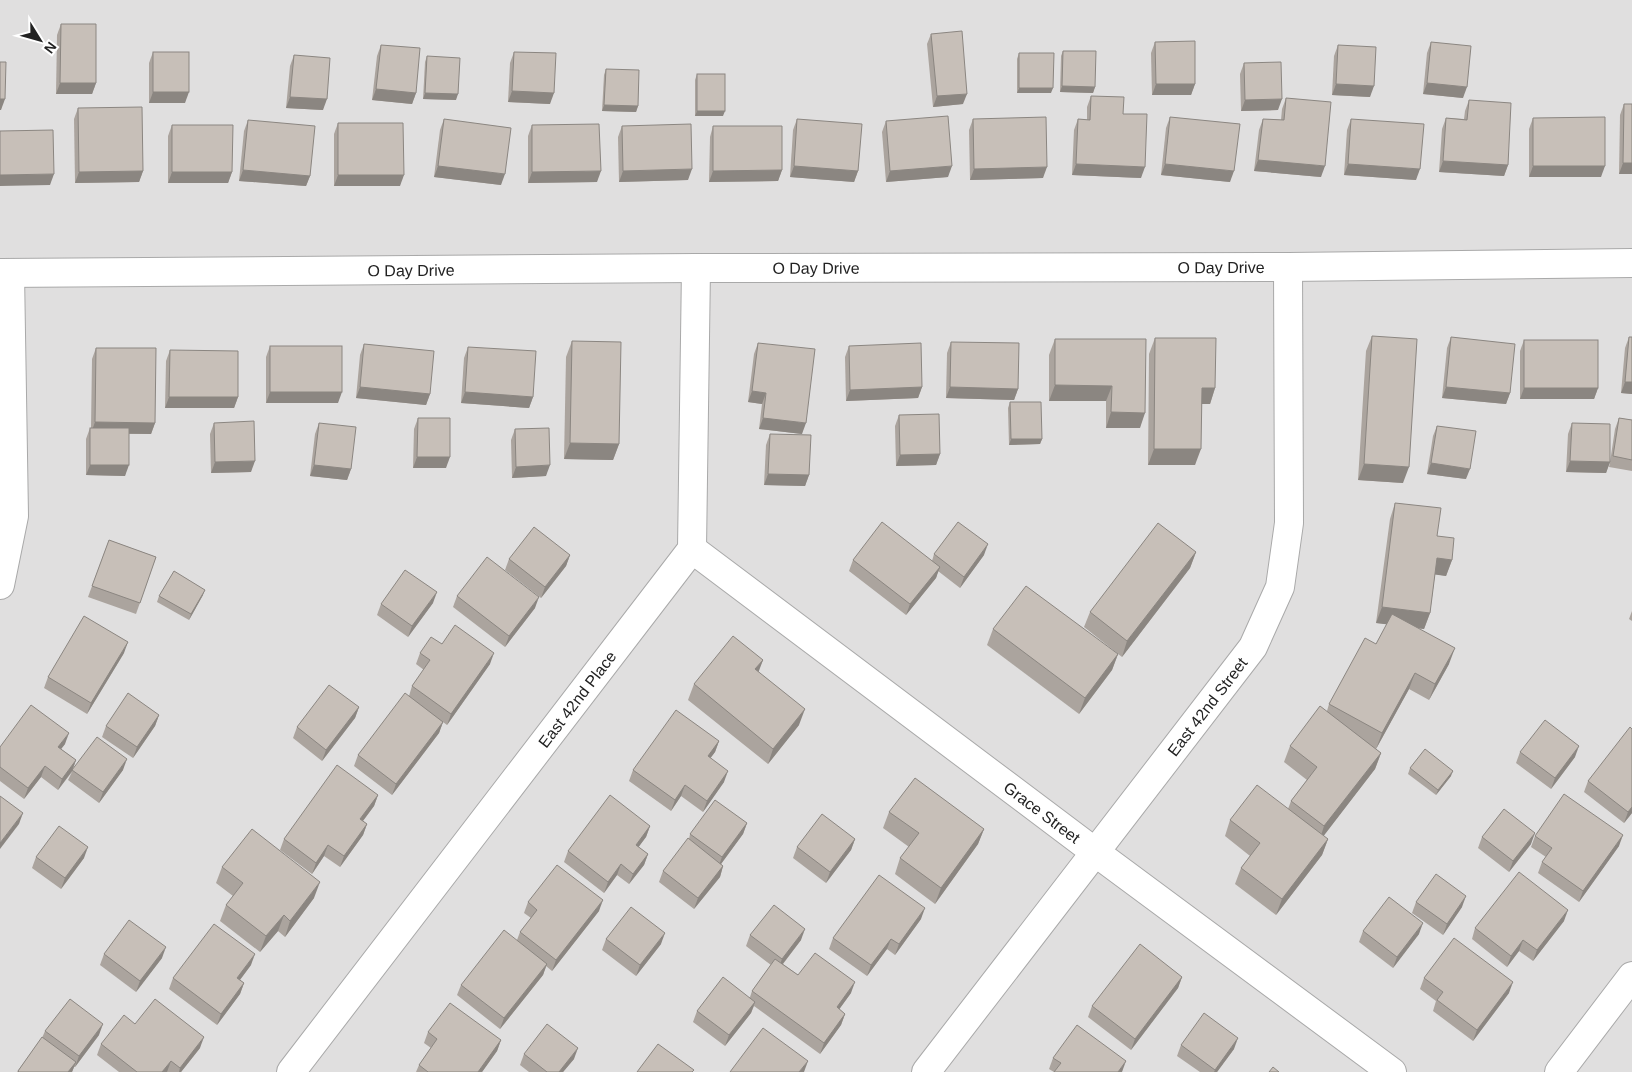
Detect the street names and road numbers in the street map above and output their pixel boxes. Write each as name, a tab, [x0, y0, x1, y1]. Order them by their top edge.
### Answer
street label: O Day Drive	[1177, 259, 1265, 276]
street label: O Day Drive	[772, 260, 860, 277]
street label: O Day Drive	[367, 262, 455, 279]
street label: East 42nd Place	[535, 648, 620, 751]
street label: East 42nd Street	[1164, 654, 1251, 759]
street label: Grace Street	[1000, 779, 1084, 847]

